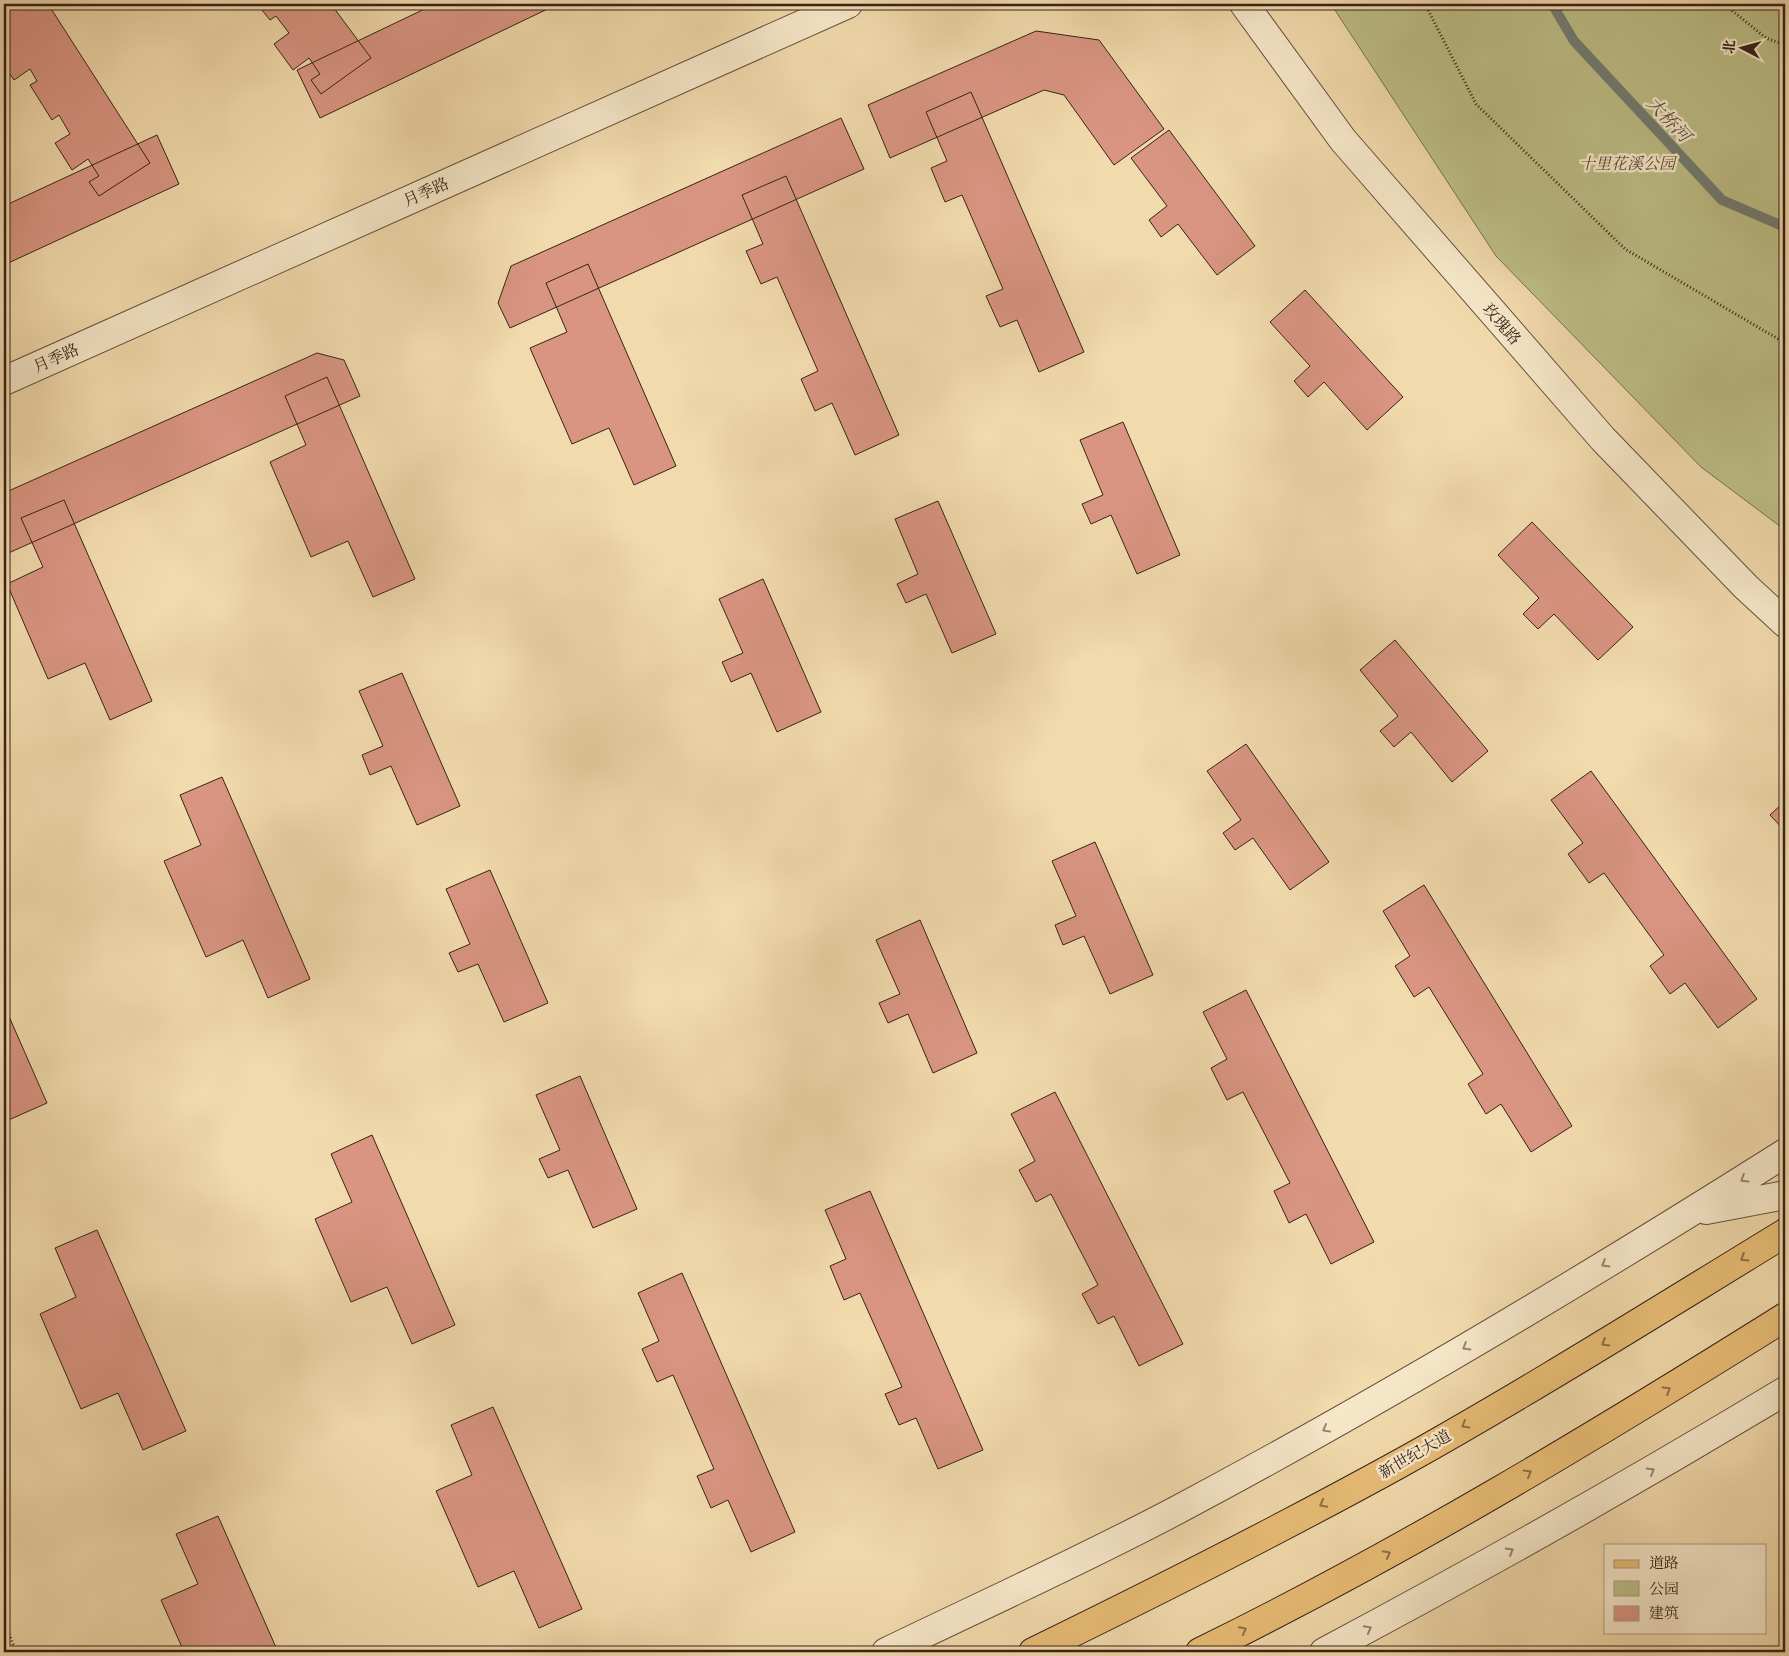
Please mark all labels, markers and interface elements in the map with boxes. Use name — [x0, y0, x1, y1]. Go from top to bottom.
north arrow — [1716, 22, 1766, 72]
text: 北 — [1719, 39, 1739, 55]
water label: 大桥河 — [1642, 91, 1698, 149]
park label: 十里花溪公园 — [1579, 153, 1678, 174]
street label: 月季路 — [400, 173, 452, 211]
street label: 玫瑰路 — [1478, 299, 1526, 349]
street label: 月季路 — [30, 339, 82, 377]
one-way arrow — [1740, 1173, 1749, 1183]
one-way arrow — [1740, 1252, 1749, 1262]
one-way arrow — [1602, 1257, 1611, 1267]
one-way arrow — [1602, 1337, 1611, 1347]
one-way arrow — [1462, 1341, 1471, 1351]
one-way arrow — [1662, 1387, 1671, 1397]
one-way arrow — [1461, 1419, 1470, 1429]
one-way arrow — [1322, 1423, 1331, 1433]
street label: 新世纪大道 — [1375, 1425, 1455, 1483]
one-way arrow — [1646, 1467, 1655, 1477]
one-way arrow — [1522, 1470, 1531, 1480]
one-way arrow — [1319, 1498, 1328, 1508]
legend — [1604, 1544, 1766, 1634]
one-way arrow — [1505, 1548, 1514, 1558]
one-way arrow — [1381, 1550, 1390, 1560]
text: 道路 — [1649, 1553, 1679, 1572]
text: 公园 — [1649, 1579, 1679, 1598]
text: 建筑 — [1649, 1603, 1679, 1622]
one-way arrow — [1362, 1625, 1371, 1635]
one-way arrow — [1238, 1627, 1247, 1637]

